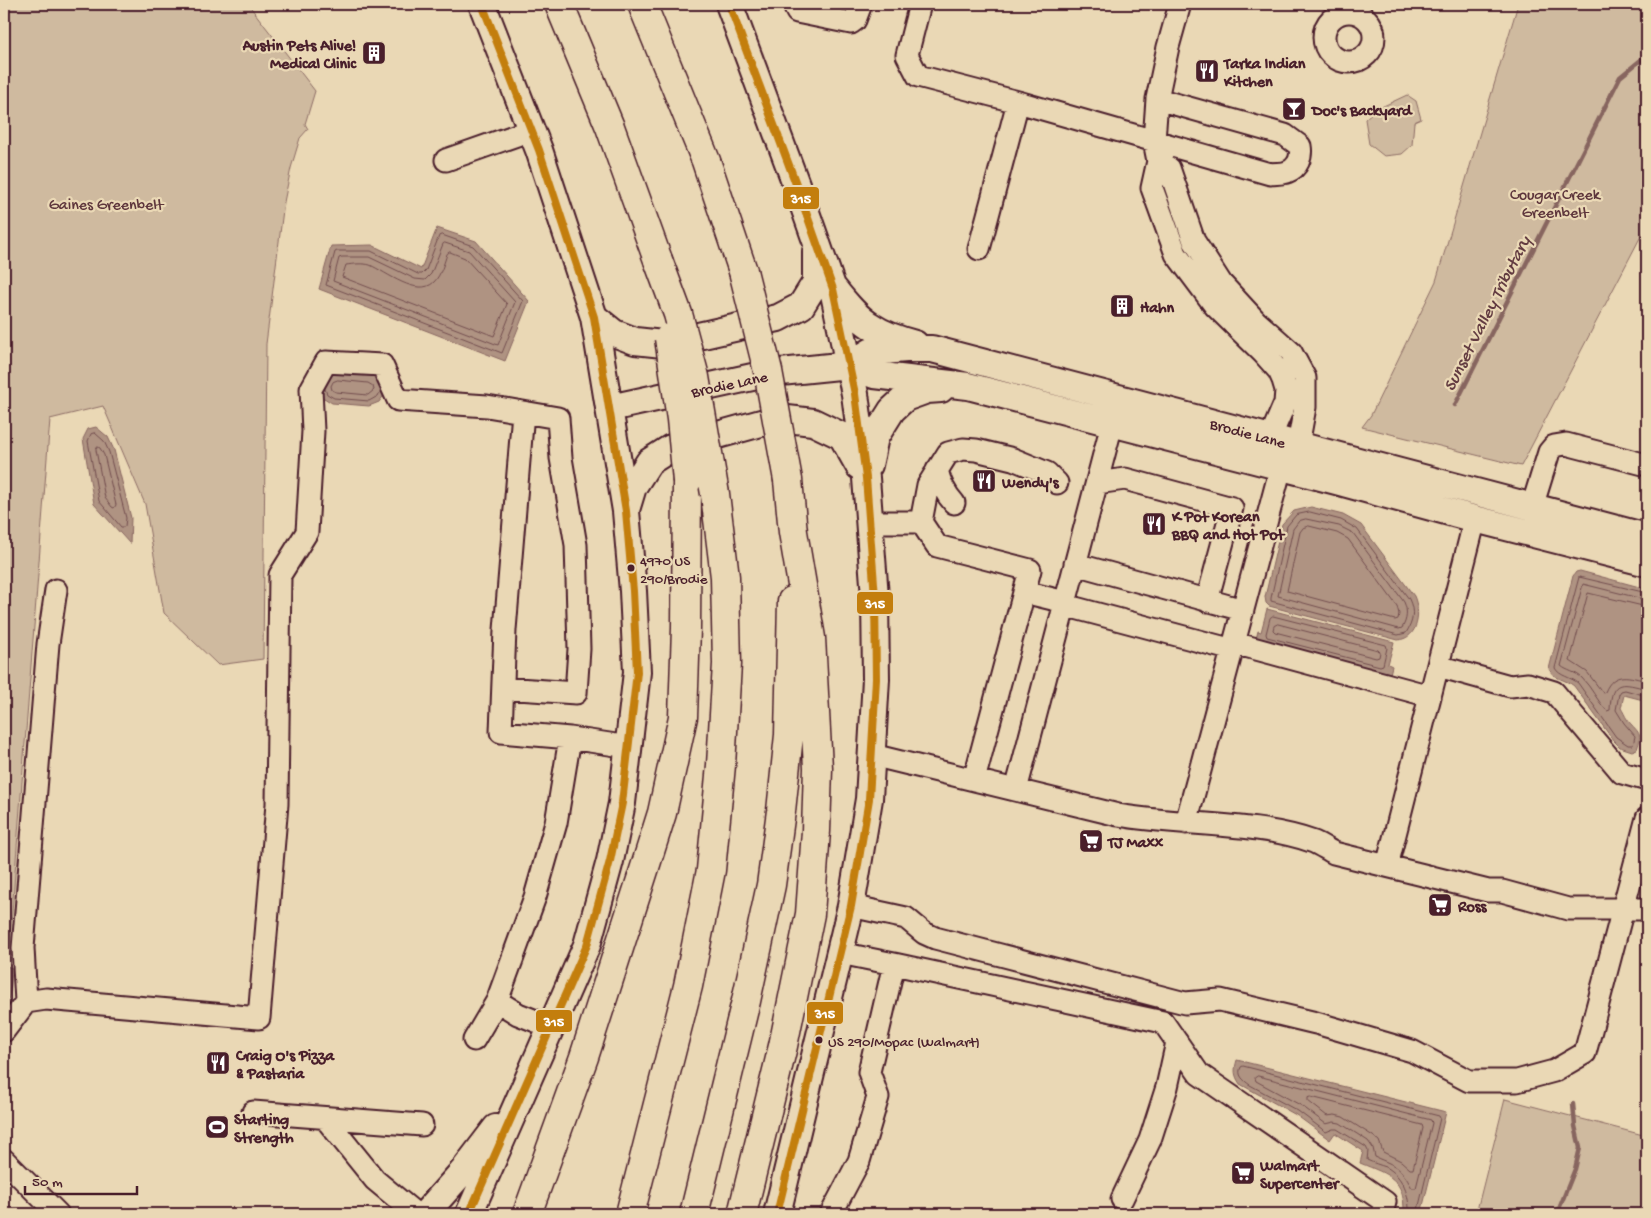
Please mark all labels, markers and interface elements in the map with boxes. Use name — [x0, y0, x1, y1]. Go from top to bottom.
place label: Austin Pets Alive! Medical Clinic — [242, 38, 358, 75]
building icon: Austin Pets Alive! Medical Clinic — [361, 40, 387, 66]
place label: Tarka Indian Kitchen — [1222, 56, 1306, 93]
restaurant icon: Tarka Indian Kitchen — [1194, 58, 1220, 84]
bar icon: Doc's Backyard — [1281, 96, 1307, 122]
place label: Doc's Backyard — [1310, 103, 1413, 122]
line badge: 315 — [782, 186, 820, 210]
park label: Cougar Creek Greenbelt — [1510, 187, 1602, 224]
text: 315 — [790, 192, 812, 209]
park label: Gaines Greenbelt — [49, 197, 165, 216]
water label: Sunset Valley Tributary — [1440, 232, 1537, 395]
building icon: Hahn — [1109, 293, 1135, 319]
place label: Hahn — [1140, 300, 1175, 319]
street label: Brodie Lane — [689, 369, 770, 404]
street label: Brodie Lane — [1206, 416, 1288, 455]
restaurant icon: Wendy's — [971, 468, 997, 494]
place label: Wendy's — [1001, 475, 1060, 494]
place label: K Pot Korean BBQ and Hot Pot — [1171, 509, 1285, 546]
restaurant icon: K Pot Korean BBQ and Hot Pot — [1141, 511, 1167, 537]
place label: 4970 US 290/Brodie — [640, 553, 708, 589]
marker: 4970 US 290/Brodie — [626, 563, 636, 573]
line badge: 315 — [856, 591, 894, 615]
text: 315 — [864, 597, 886, 614]
supermarket icon: TJ Maxx — [1078, 828, 1104, 854]
place label: TJ Maxx — [1106, 835, 1164, 854]
supermarket icon: Ross — [1427, 892, 1453, 918]
place label: Ross — [1457, 899, 1488, 918]
line badge: 315 — [806, 1001, 844, 1025]
text: 315 — [814, 1007, 836, 1024]
line badge: 315 — [535, 1009, 573, 1033]
text: 315 — [543, 1015, 565, 1032]
place label: US 290/Mopac (Walmart) — [828, 1034, 980, 1052]
marker: US 290/Mopac (Walmart) — [814, 1035, 824, 1045]
place label: Craig O's Pizza & Pastaria — [235, 1048, 335, 1085]
restaurant icon: Craig O's Pizza & Pastaria — [205, 1050, 231, 1076]
place label: Starting Strength — [234, 1112, 294, 1149]
sports icon: Starting Strength — [204, 1114, 230, 1140]
place label: Walmart Supercenter — [1259, 1158, 1341, 1195]
supermarket icon: Walmart Supercenter — [1230, 1160, 1256, 1186]
scale bar — [25, 1163, 138, 1195]
text: 50 m — [32, 1174, 63, 1192]

